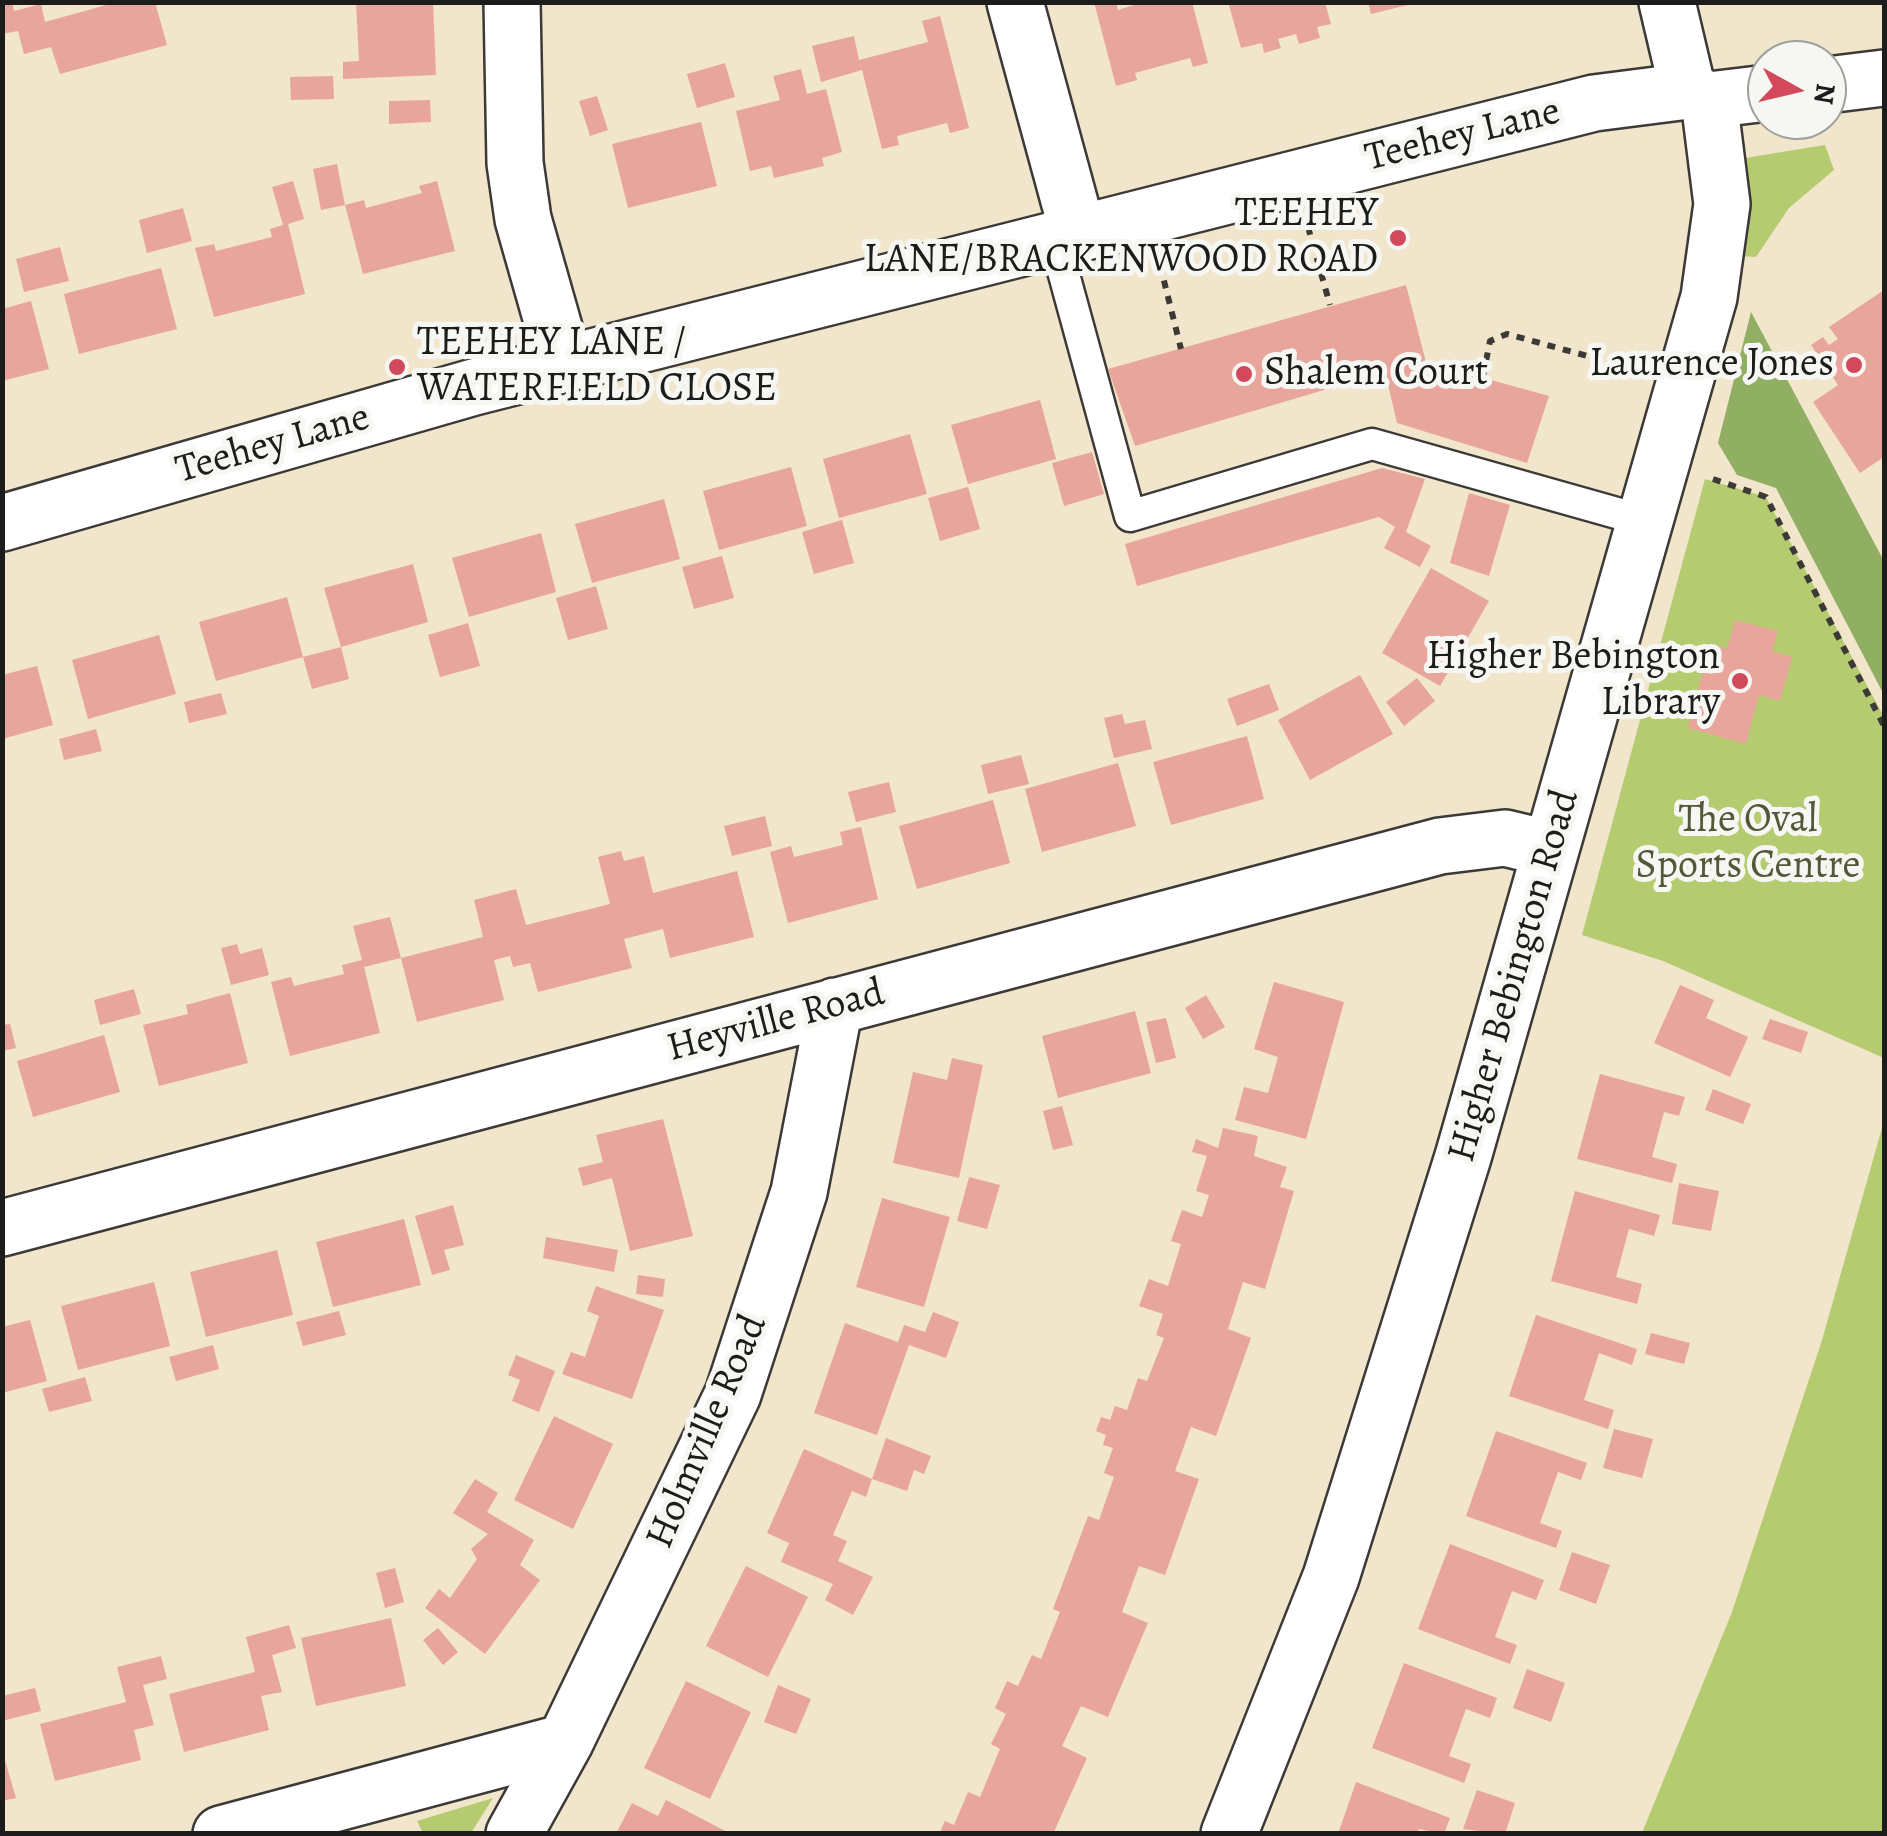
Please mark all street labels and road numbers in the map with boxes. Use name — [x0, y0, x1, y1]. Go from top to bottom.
street label: Teehey Lane — [1361, 89, 1565, 183]
street label: Teehey Lane — [171, 394, 375, 496]
street label: Higher Bebington Road — [1439, 784, 1591, 1168]
street label: Heyville Road — [662, 970, 890, 1074]
street label: Holmville Road — [637, 1308, 779, 1556]

